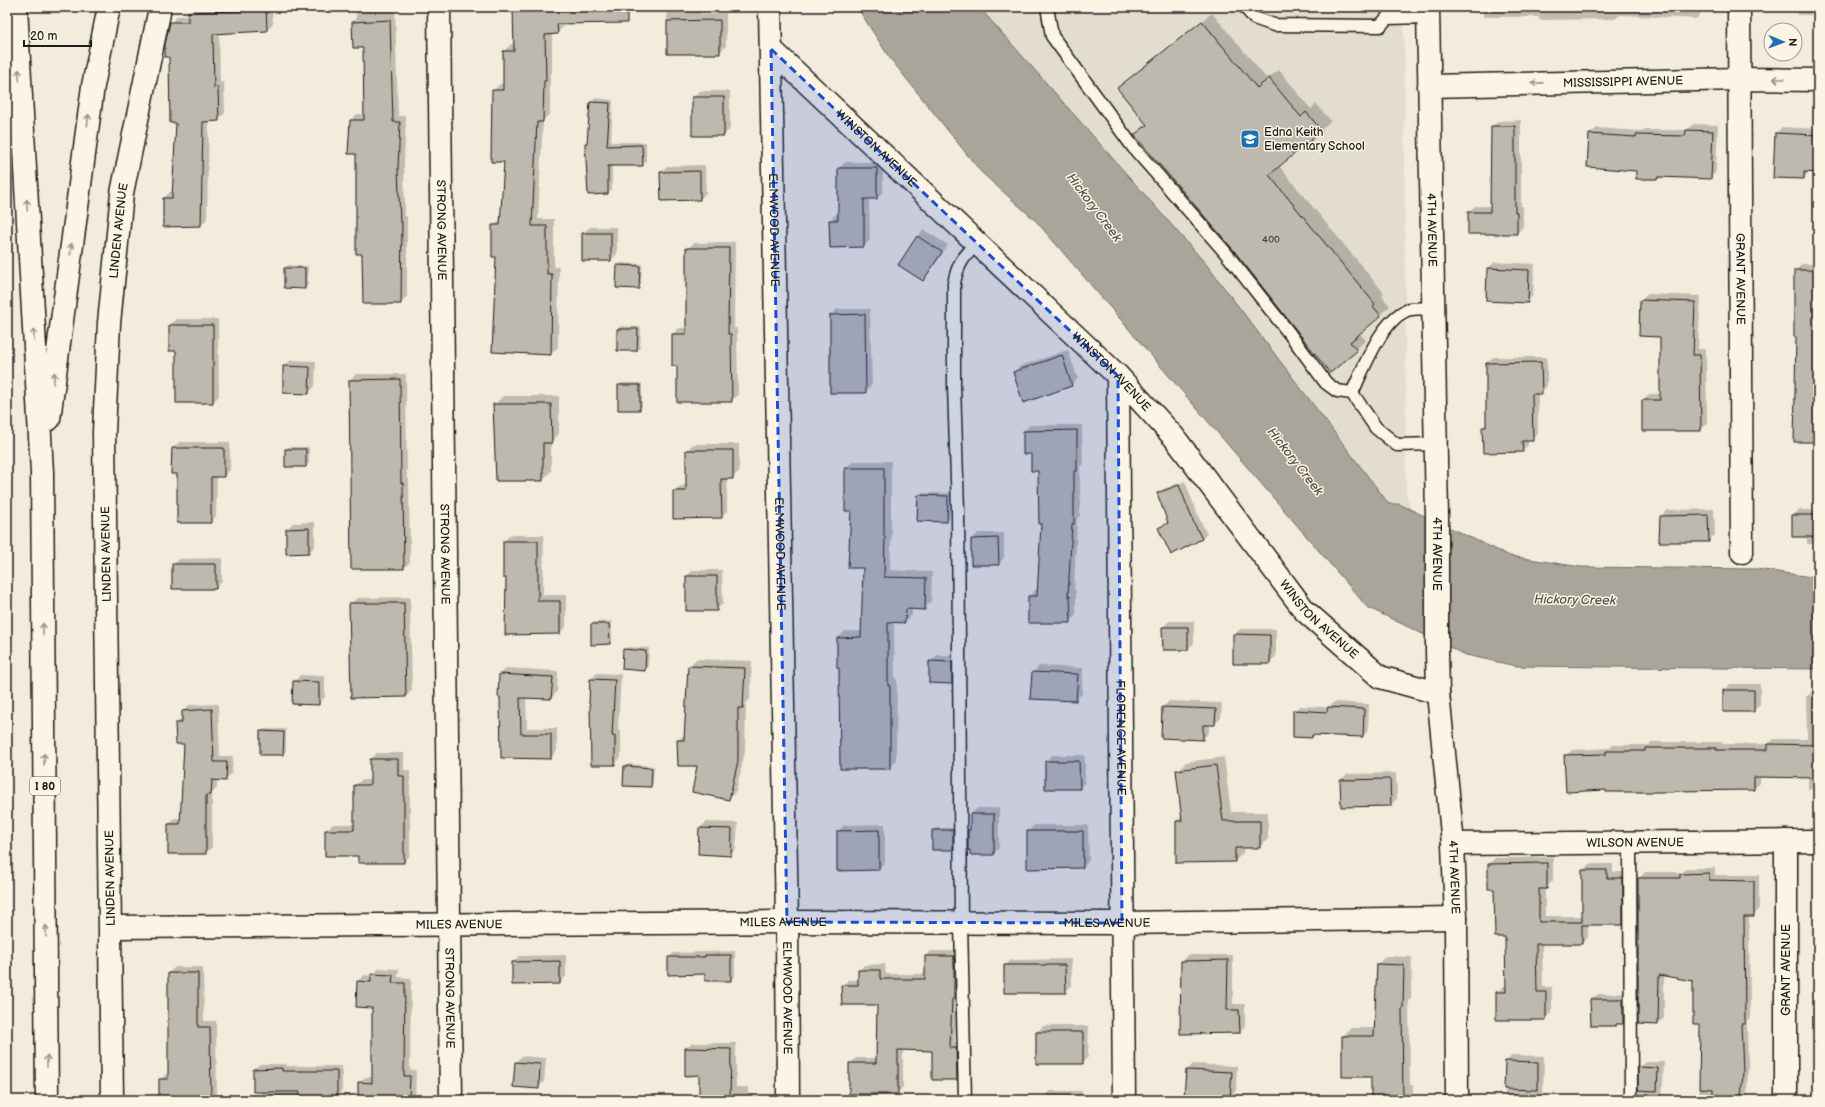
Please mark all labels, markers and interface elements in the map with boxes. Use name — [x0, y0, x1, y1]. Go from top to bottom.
scale bar — [24, 22, 91, 48]
north arrow — [1763, 22, 1803, 62]
text: 20 m — [30, 29, 57, 44]
text: N — [1786, 38, 1799, 46]
one-way arrow — [16, 69, 23, 82]
street label: MISSISSIPPI AVENUE — [1563, 73, 1683, 91]
one-way arrow — [1773, 75, 1786, 83]
one-way arrow — [1531, 80, 1544, 87]
street label: WINSTON AVENUE — [832, 107, 920, 191]
one-way arrow — [84, 114, 92, 127]
place label: Edna Keith Elementary School — [1264, 125, 1365, 154]
school or university icon: Edna Keith Elementary School — [1239, 128, 1261, 150]
water label: Hickory Creek — [1063, 170, 1126, 246]
street label: ELMWOOD AVENUE — [765, 173, 782, 287]
street label: STRONG AVENUE — [433, 180, 449, 280]
street label: LINDEN AVENUE — [106, 182, 132, 279]
street label: 4TH AVENUE — [1423, 193, 1440, 267]
one-way arrow — [23, 199, 30, 212]
street label: GRANT AVENUE — [1732, 233, 1748, 325]
house number: 400 — [1262, 234, 1280, 246]
one-way arrow — [67, 243, 75, 256]
one-way arrow — [31, 329, 38, 342]
street label: WINSTON AVENUE — [1068, 329, 1154, 415]
one-way arrow — [51, 372, 58, 385]
water label: Hickory Creek — [1264, 424, 1327, 499]
street label: ELMWOOD AVENUE — [771, 497, 788, 611]
street label: STRONG AVENUE — [436, 504, 453, 604]
street label: LINDEN AVENUE — [98, 506, 115, 602]
street label: 4TH AVENUE — [1429, 517, 1444, 591]
street label: WINSTON AVENUE — [1276, 577, 1361, 662]
water label: Hickory Creek — [1534, 591, 1617, 609]
one-way arrow — [39, 623, 47, 636]
street label: FLORENCE AVENUE — [1113, 680, 1128, 796]
one-way arrow — [40, 753, 48, 766]
road number: I 80 — [30, 777, 60, 795]
street label: LINDEN AVENUE — [102, 830, 119, 926]
street label: WILSON AVENUE — [1586, 835, 1684, 851]
street label: 4TH AVENUE — [1445, 840, 1463, 915]
street label: MILES AVENUE — [740, 915, 827, 930]
street label: MILES AVENUE — [1064, 916, 1151, 931]
street label: MILES AVENUE — [416, 917, 503, 933]
street label: GRANT AVENUE — [1779, 924, 1794, 1016]
one-way arrow — [42, 925, 50, 938]
street label: ELMWOOD AVENUE — [779, 941, 795, 1055]
street label: STRONG AVENUE — [441, 948, 457, 1048]
one-way arrow — [43, 1055, 51, 1068]

